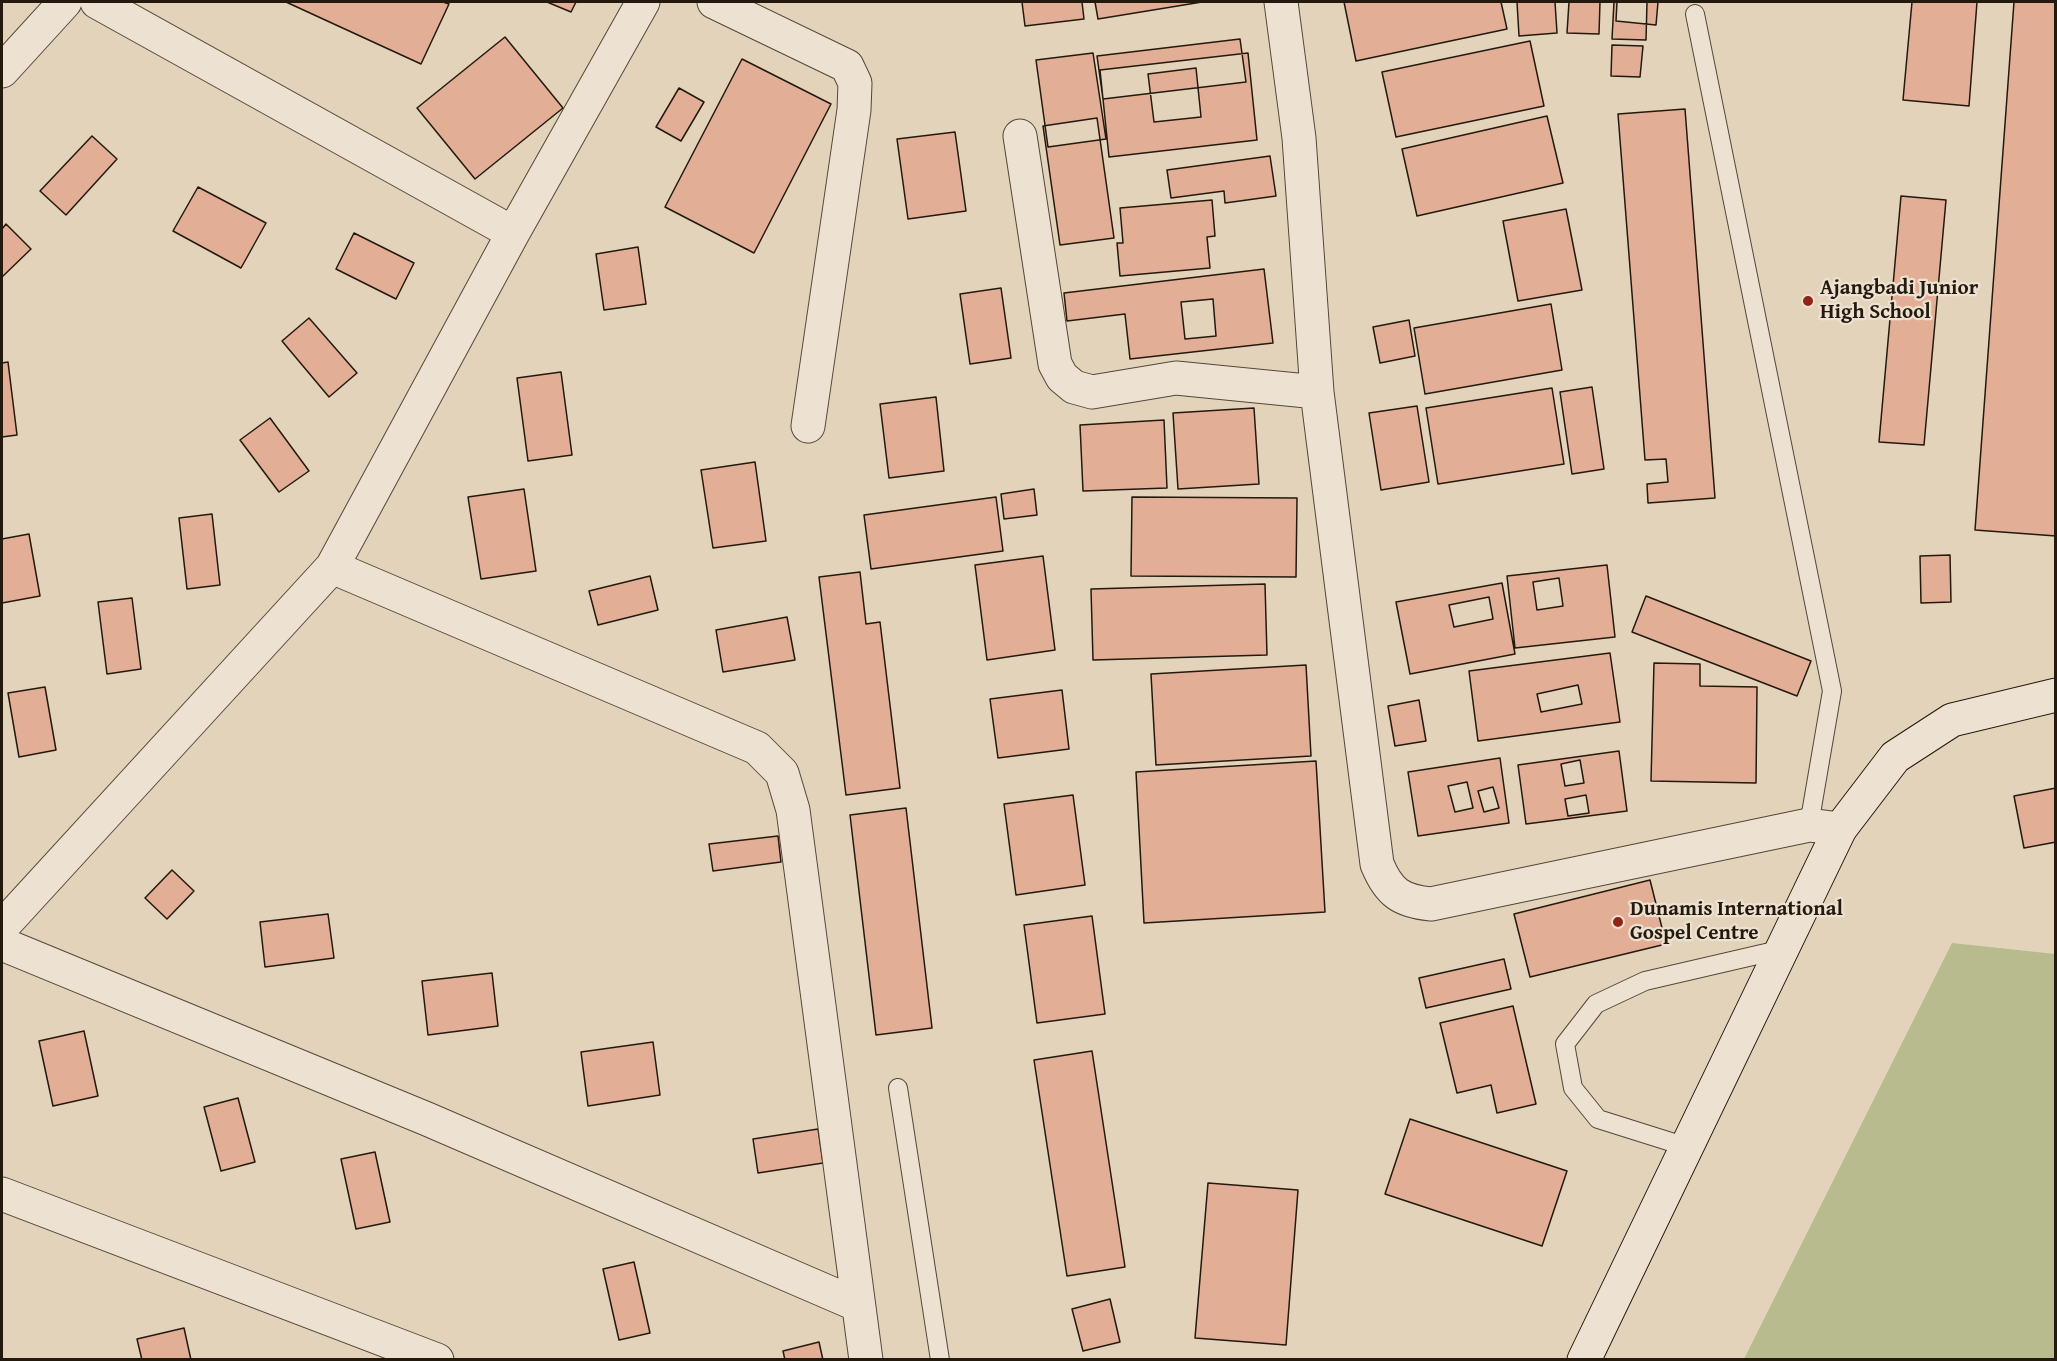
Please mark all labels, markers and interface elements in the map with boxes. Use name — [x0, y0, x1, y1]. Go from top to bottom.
place label: Ajangbadi Junior High School — [1820, 276, 1978, 326]
marker: Ajangbadi Junior High School — [1801, 294, 1815, 308]
place label: Dunamis International Gospel Centre — [1630, 897, 1843, 947]
marker: Dunamis International Gospel Centre — [1611, 915, 1625, 929]

